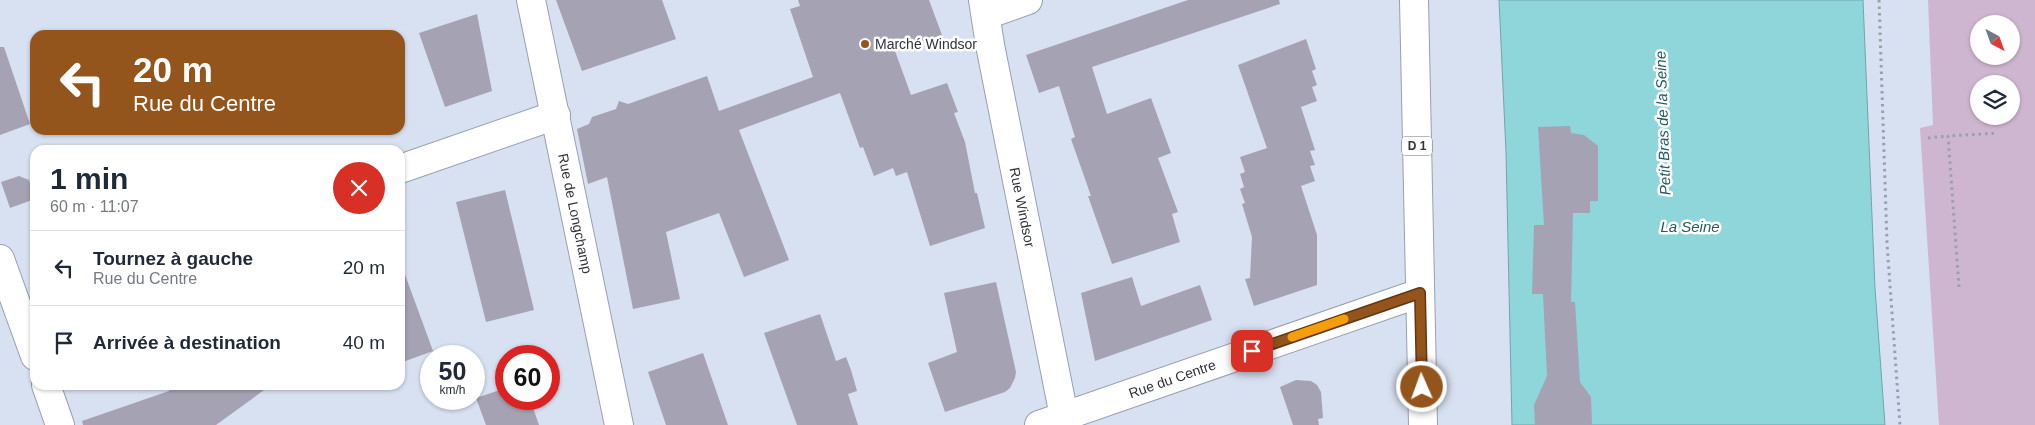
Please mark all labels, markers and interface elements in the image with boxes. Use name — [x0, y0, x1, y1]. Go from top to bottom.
north arrow — [1970, 15, 2020, 65]
map controls — [1970, 15, 2020, 125]
place label: Marché Windsor — [875, 36, 977, 52]
marker: Marché Windsor — [859, 38, 871, 50]
icon: left — [50, 50, 115, 115]
text: 20 m — [133, 50, 213, 89]
water label: Petit Bras de la Seine — [1651, 51, 1674, 195]
button: layers — [1970, 75, 2020, 125]
text: Rue du Centre — [133, 91, 276, 116]
road number: D 1 — [1402, 136, 1432, 156]
street label: Rue de Longchamp — [555, 152, 595, 275]
text: 1 min — [50, 162, 128, 195]
button: close — [333, 162, 385, 214]
street label: Rue Windsor — [1007, 166, 1038, 249]
text: 60 m · 11:07 — [50, 198, 139, 215]
water label: La Seine — [1660, 218, 1720, 235]
text: Tournez à gauche — [93, 248, 253, 269]
icon: left — [50, 254, 78, 282]
text: 20 m — [343, 257, 385, 278]
text: Rue du Centre — [93, 270, 197, 287]
icon: arrive — [50, 329, 78, 357]
pin — [1231, 330, 1273, 372]
text: Arrivée à destination — [93, 332, 281, 353]
text: 40 m — [343, 332, 385, 353]
icon: arrive — [1238, 337, 1266, 365]
speed limit sign: 60 — [495, 345, 560, 410]
street label: Rue du Centre — [1127, 356, 1218, 401]
text: 50 — [439, 357, 466, 385]
position arrow — [1395, 360, 1447, 412]
text: km/h — [439, 383, 466, 397]

